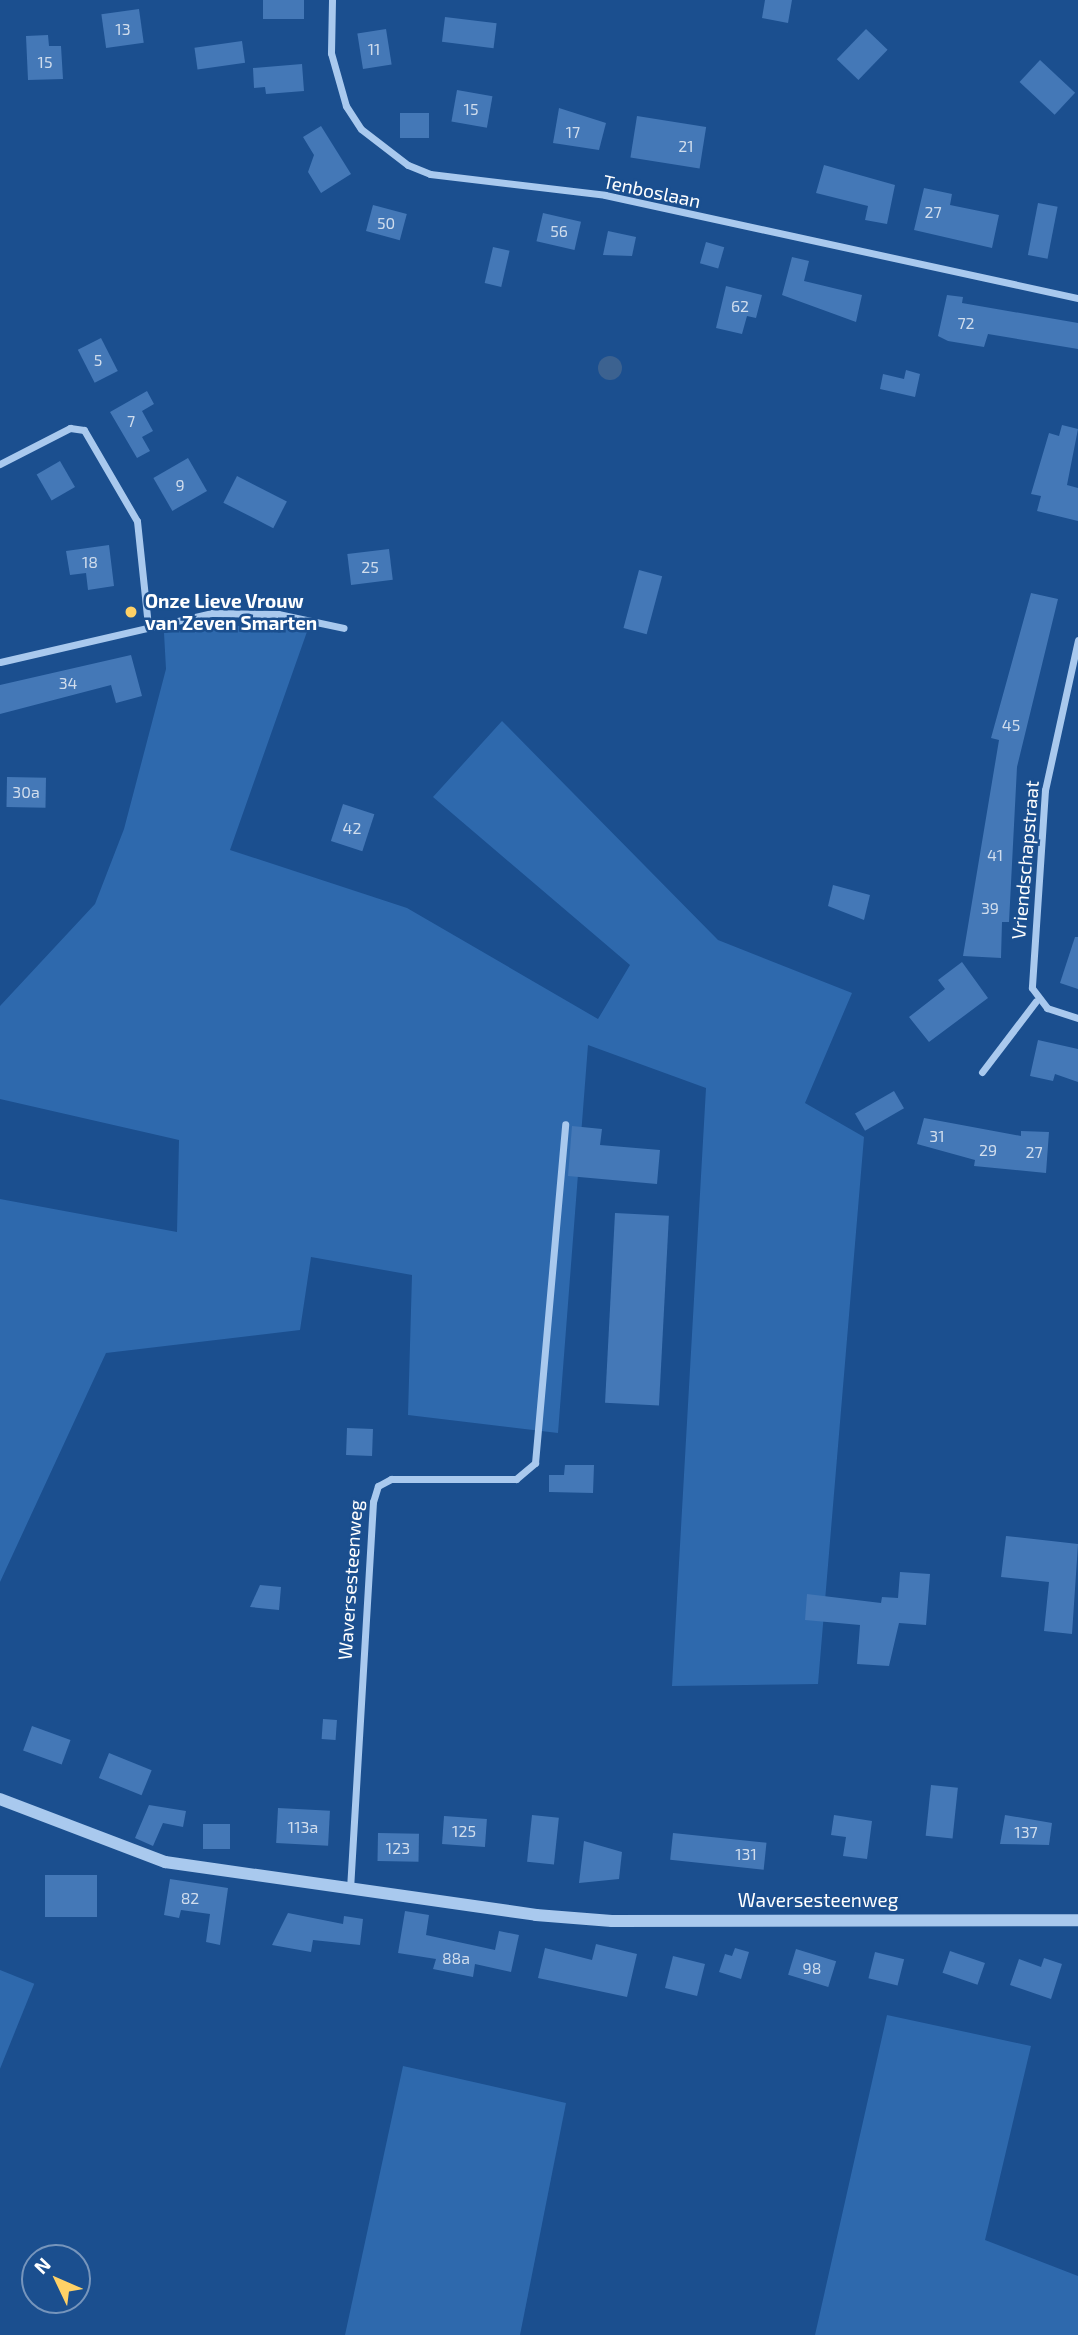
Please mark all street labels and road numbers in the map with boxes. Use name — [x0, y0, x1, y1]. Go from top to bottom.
street label: Tenboslaan — [601, 170, 703, 212]
street label: Vriendschapstraat — [1007, 780, 1043, 940]
street label: Waversesteenweg — [333, 1499, 367, 1661]
street label: Waversesteenweg — [738, 1889, 898, 1911]

